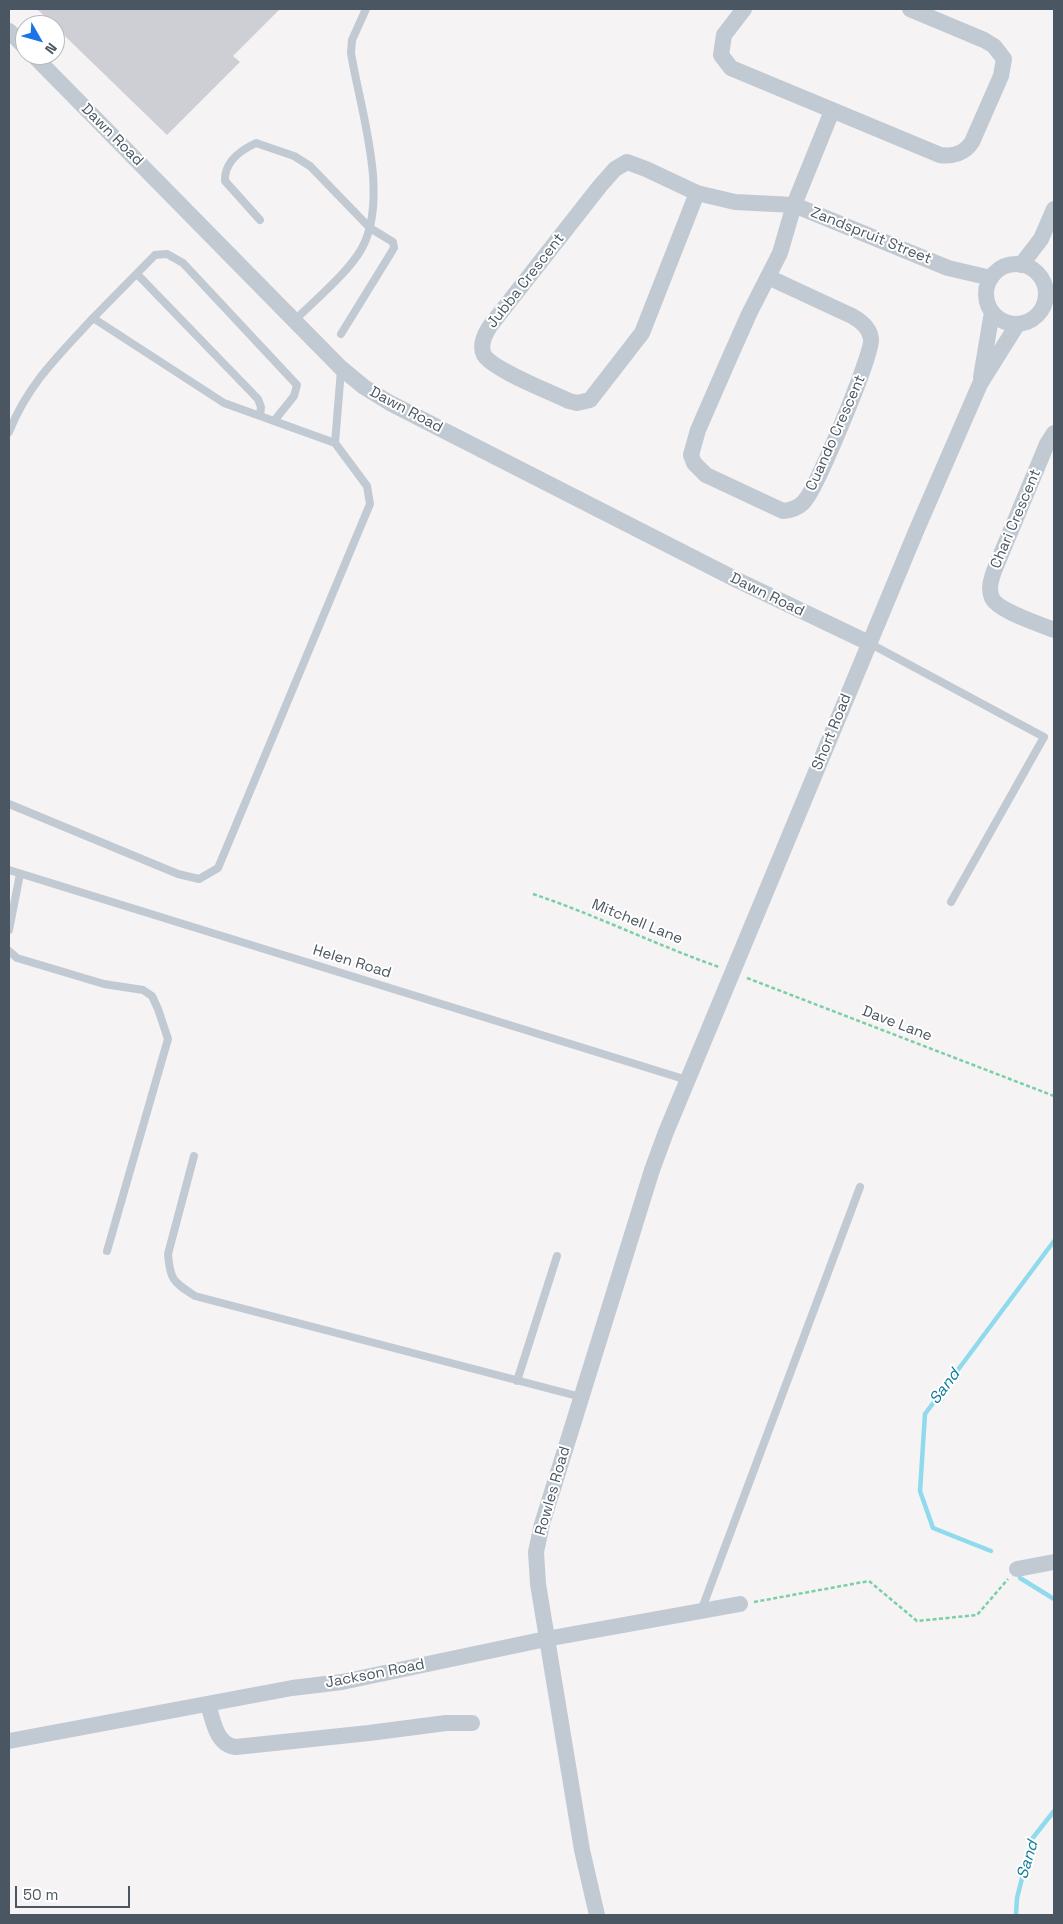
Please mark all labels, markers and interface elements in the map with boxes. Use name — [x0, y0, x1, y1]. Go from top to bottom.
north arrow — [15, 15, 65, 65]
text: N — [41, 39, 61, 58]
street label: Dawn Road — [77, 100, 147, 170]
street label: Zandspruit Street — [808, 204, 934, 268]
street label: Jubba Crescent — [483, 230, 569, 332]
street label: Cuando Crescent — [802, 372, 870, 494]
street label: Dawn Road — [366, 383, 446, 437]
street label: Chari Crescent — [987, 467, 1045, 571]
street label: Dawn Road — [727, 569, 807, 621]
street label: Short Road — [809, 691, 855, 773]
street label: Mitchell Lane — [589, 896, 685, 948]
street label: Helen Road — [311, 942, 393, 982]
street label: Dave Lane — [859, 1002, 935, 1046]
water label: Sand — [926, 1366, 964, 1408]
street label: Rowles Road — [532, 1444, 574, 1538]
street label: Jackson Road — [324, 1656, 426, 1692]
water label: Sand — [1013, 1838, 1043, 1882]
scale bar — [18, 1876, 132, 1908]
text: 50 m — [23, 1885, 58, 1904]

